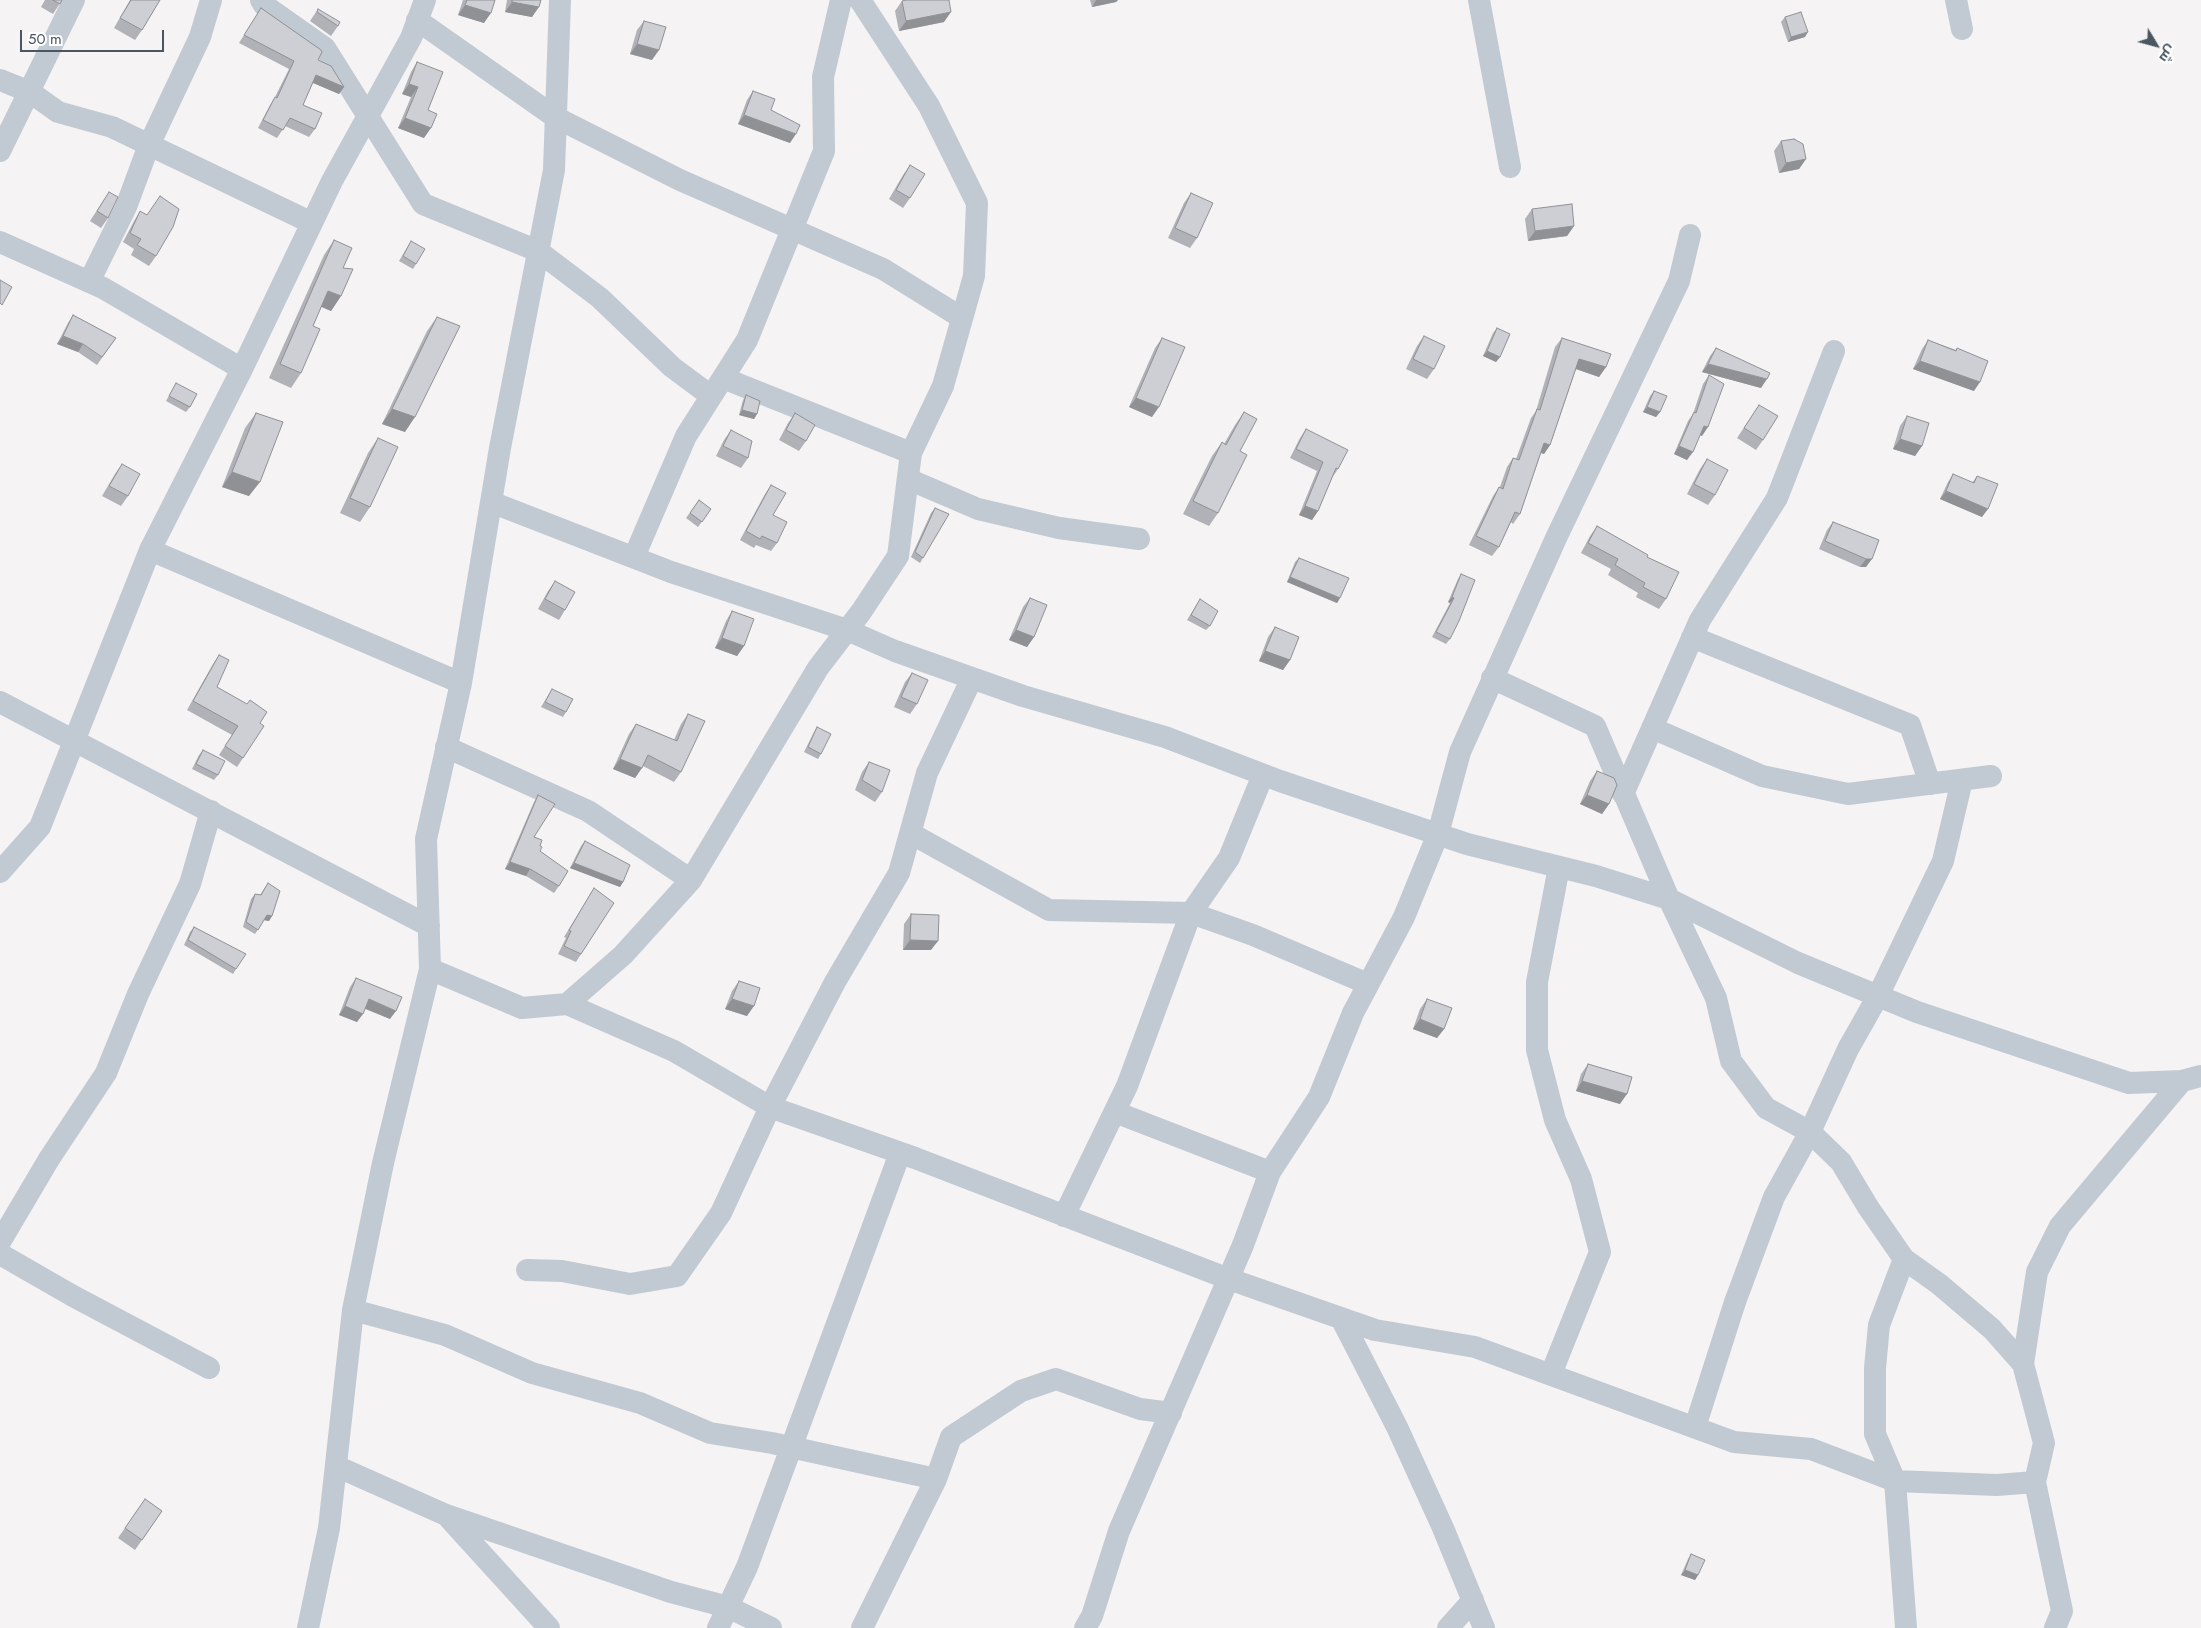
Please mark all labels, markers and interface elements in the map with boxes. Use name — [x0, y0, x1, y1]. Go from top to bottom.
scale bar — [22, 20, 166, 52]
north arrow — [2131, 20, 2181, 70]
text: 50 m — [28, 28, 62, 50]
text: ش — [2155, 41, 2181, 67]

